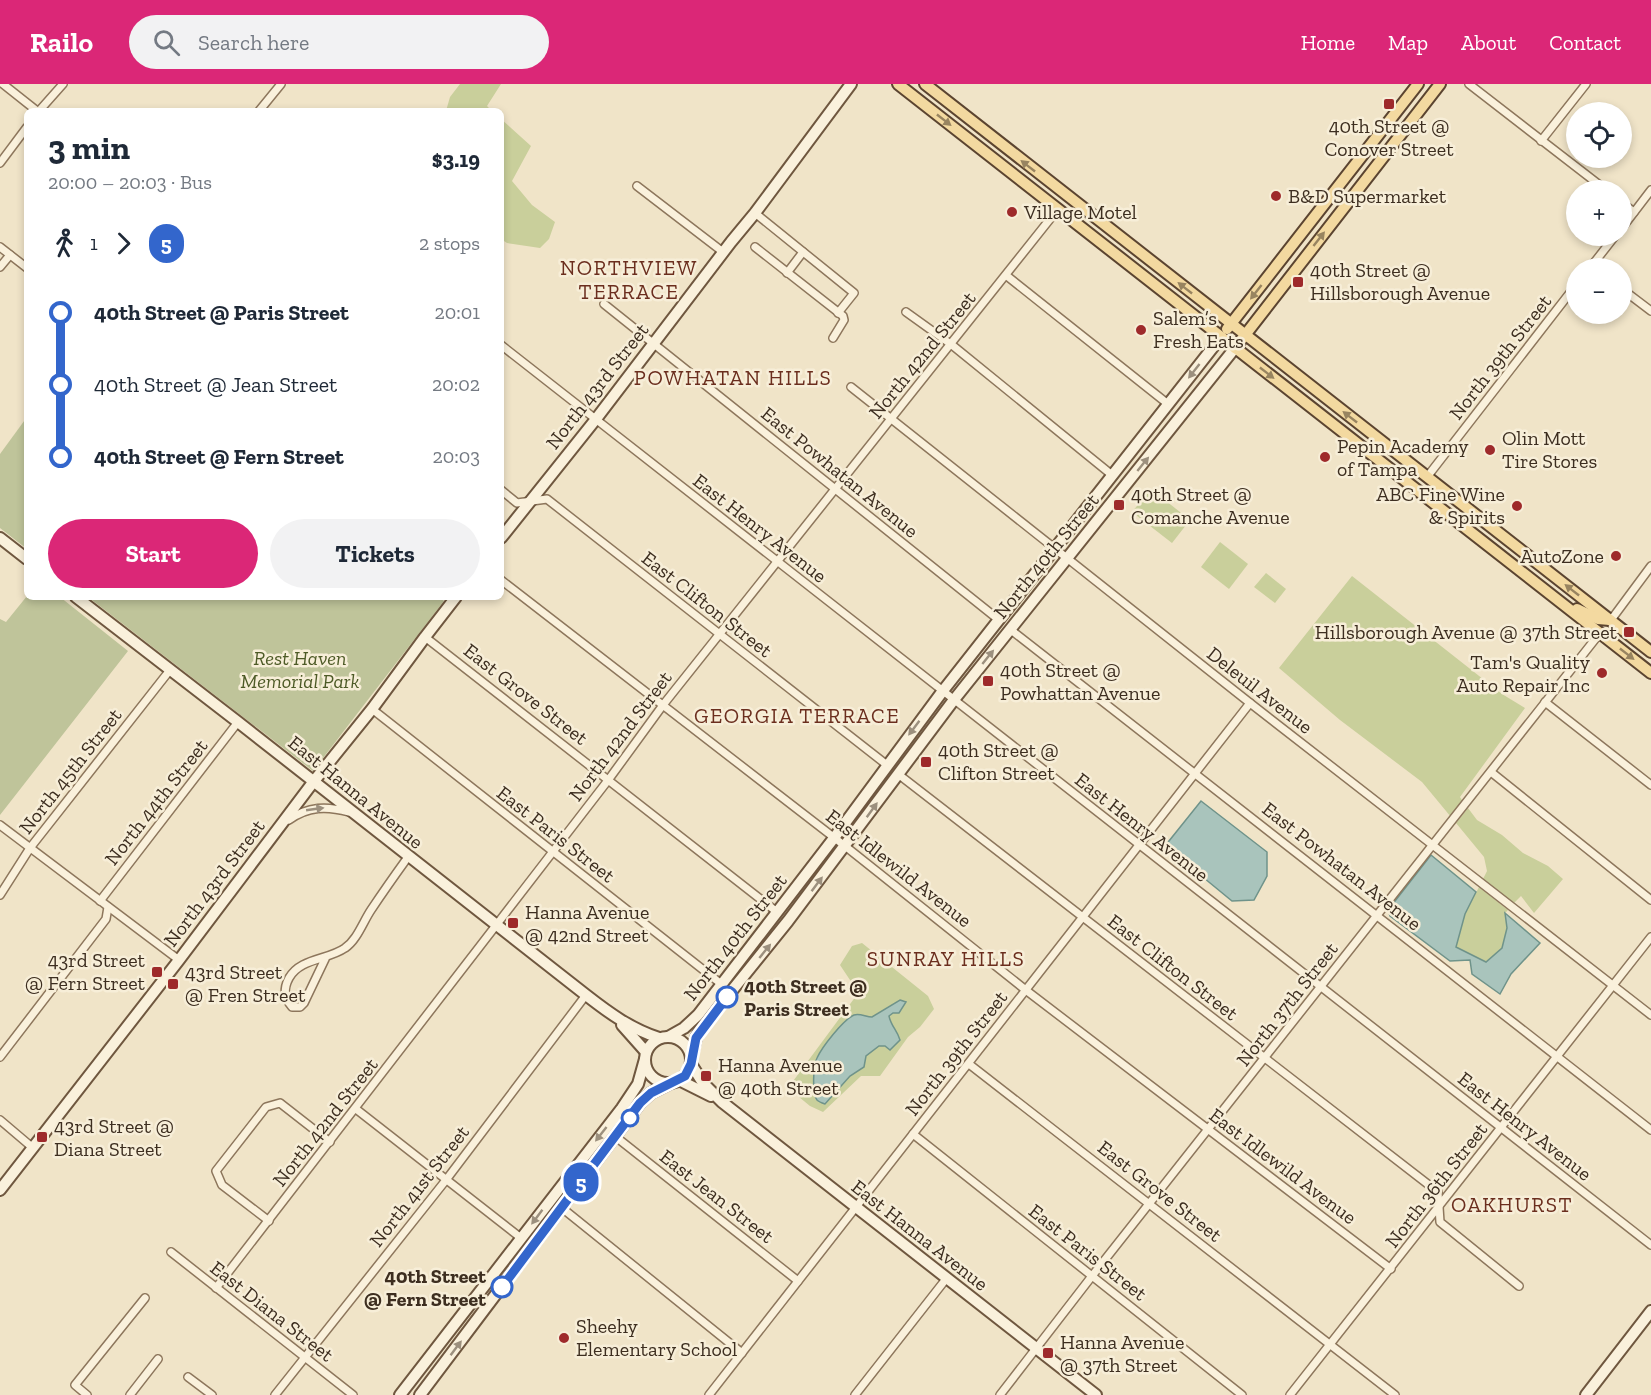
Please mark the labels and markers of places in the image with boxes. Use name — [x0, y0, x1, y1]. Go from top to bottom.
marker: 40th Street @ Conover Street — [1382, 97, 1396, 111]
place label: 40th Street @ Conover Street — [1324, 114, 1454, 161]
place label: B&D Supermarket — [1288, 184, 1447, 208]
marker: B&D Supermarket — [1269, 189, 1283, 203]
place label: Village Motel — [1023, 200, 1137, 224]
marker: Village Motel — [1005, 205, 1019, 219]
place label: 40th Street @ Hillsborough Avenue — [1310, 258, 1490, 305]
marker: 40th Street @ Hillsborough Avenue — [1291, 275, 1305, 289]
place label: Salem’s Fresh Eats — [1153, 306, 1244, 353]
marker: Salem’s Fresh Eats — [1134, 323, 1148, 337]
place label: Olin Mott Tire Stores — [1502, 426, 1597, 473]
place label: Pepin Academy of Tampa — [1337, 434, 1469, 481]
marker: Olin Mott Tire Stores — [1483, 443, 1497, 457]
marker: Pepin Academy of Tampa — [1318, 450, 1332, 464]
place label: 40th Street @ Comanche Avenue — [1131, 482, 1290, 529]
place label: ABC Fine Wine & Spirits — [1376, 482, 1505, 529]
marker: 40th Street @ Comanche Avenue — [1112, 498, 1126, 512]
marker: ABC Fine Wine & Spirits — [1510, 499, 1524, 513]
place label: AutoZone — [1520, 544, 1604, 568]
marker: AutoZone — [1609, 549, 1623, 563]
place label: Hillsborough Avenue @ 37th Street — [1315, 620, 1618, 644]
marker: Hillsborough Avenue @ 37th Street — [1622, 625, 1636, 639]
place label: Tam's Quality Auto Repair Inc — [1456, 650, 1591, 697]
place label: 40th Street @ Powhattan Avenue — [1000, 658, 1160, 705]
marker: Tam's Quality Auto Repair Inc — [1595, 666, 1609, 680]
marker: 40th Street @ Powhattan Avenue — [981, 674, 995, 688]
place label: 40th Street @ Clifton Street — [938, 738, 1059, 785]
marker: 40th Street @ Clifton Street — [919, 755, 933, 769]
place label: Hanna Avenue @ 42nd Street — [525, 900, 649, 947]
marker: Hanna Avenue @ 42nd Street — [506, 916, 520, 930]
place label: 43rd Street @ Fern Street — [25, 948, 146, 995]
place label: 43rd Street @ Fren Street — [185, 960, 306, 1007]
marker: 43rd Street @ Fern Street — [150, 965, 164, 979]
place label: 40th Street @ Paris Street — [744, 974, 867, 1021]
marker: 43rd Street @ Fren Street — [166, 977, 180, 991]
marker: 40th Street @ Paris Street — [716, 986, 738, 1008]
place label: Hanna Avenue @ 40th Street — [718, 1053, 842, 1100]
marker: Hanna Avenue @ 40th Street — [699, 1069, 713, 1083]
unlabelled marker — [621, 1109, 639, 1127]
place label: 43rd Street @ Diana Street — [54, 1114, 174, 1161]
marker: 43rd Street @ Diana Street — [35, 1130, 49, 1144]
place label: 40th Street @ Fern Street — [364, 1264, 487, 1311]
marker: 40th Street @ Fern Street — [491, 1276, 513, 1298]
place label: Sheehy Elementary School — [576, 1314, 737, 1361]
place label: Hanna Avenue @ 37th Street — [1060, 1330, 1184, 1377]
marker: Sheehy Elementary School — [557, 1331, 571, 1345]
marker: Hanna Avenue @ 37th Street — [1041, 1346, 1055, 1360]

